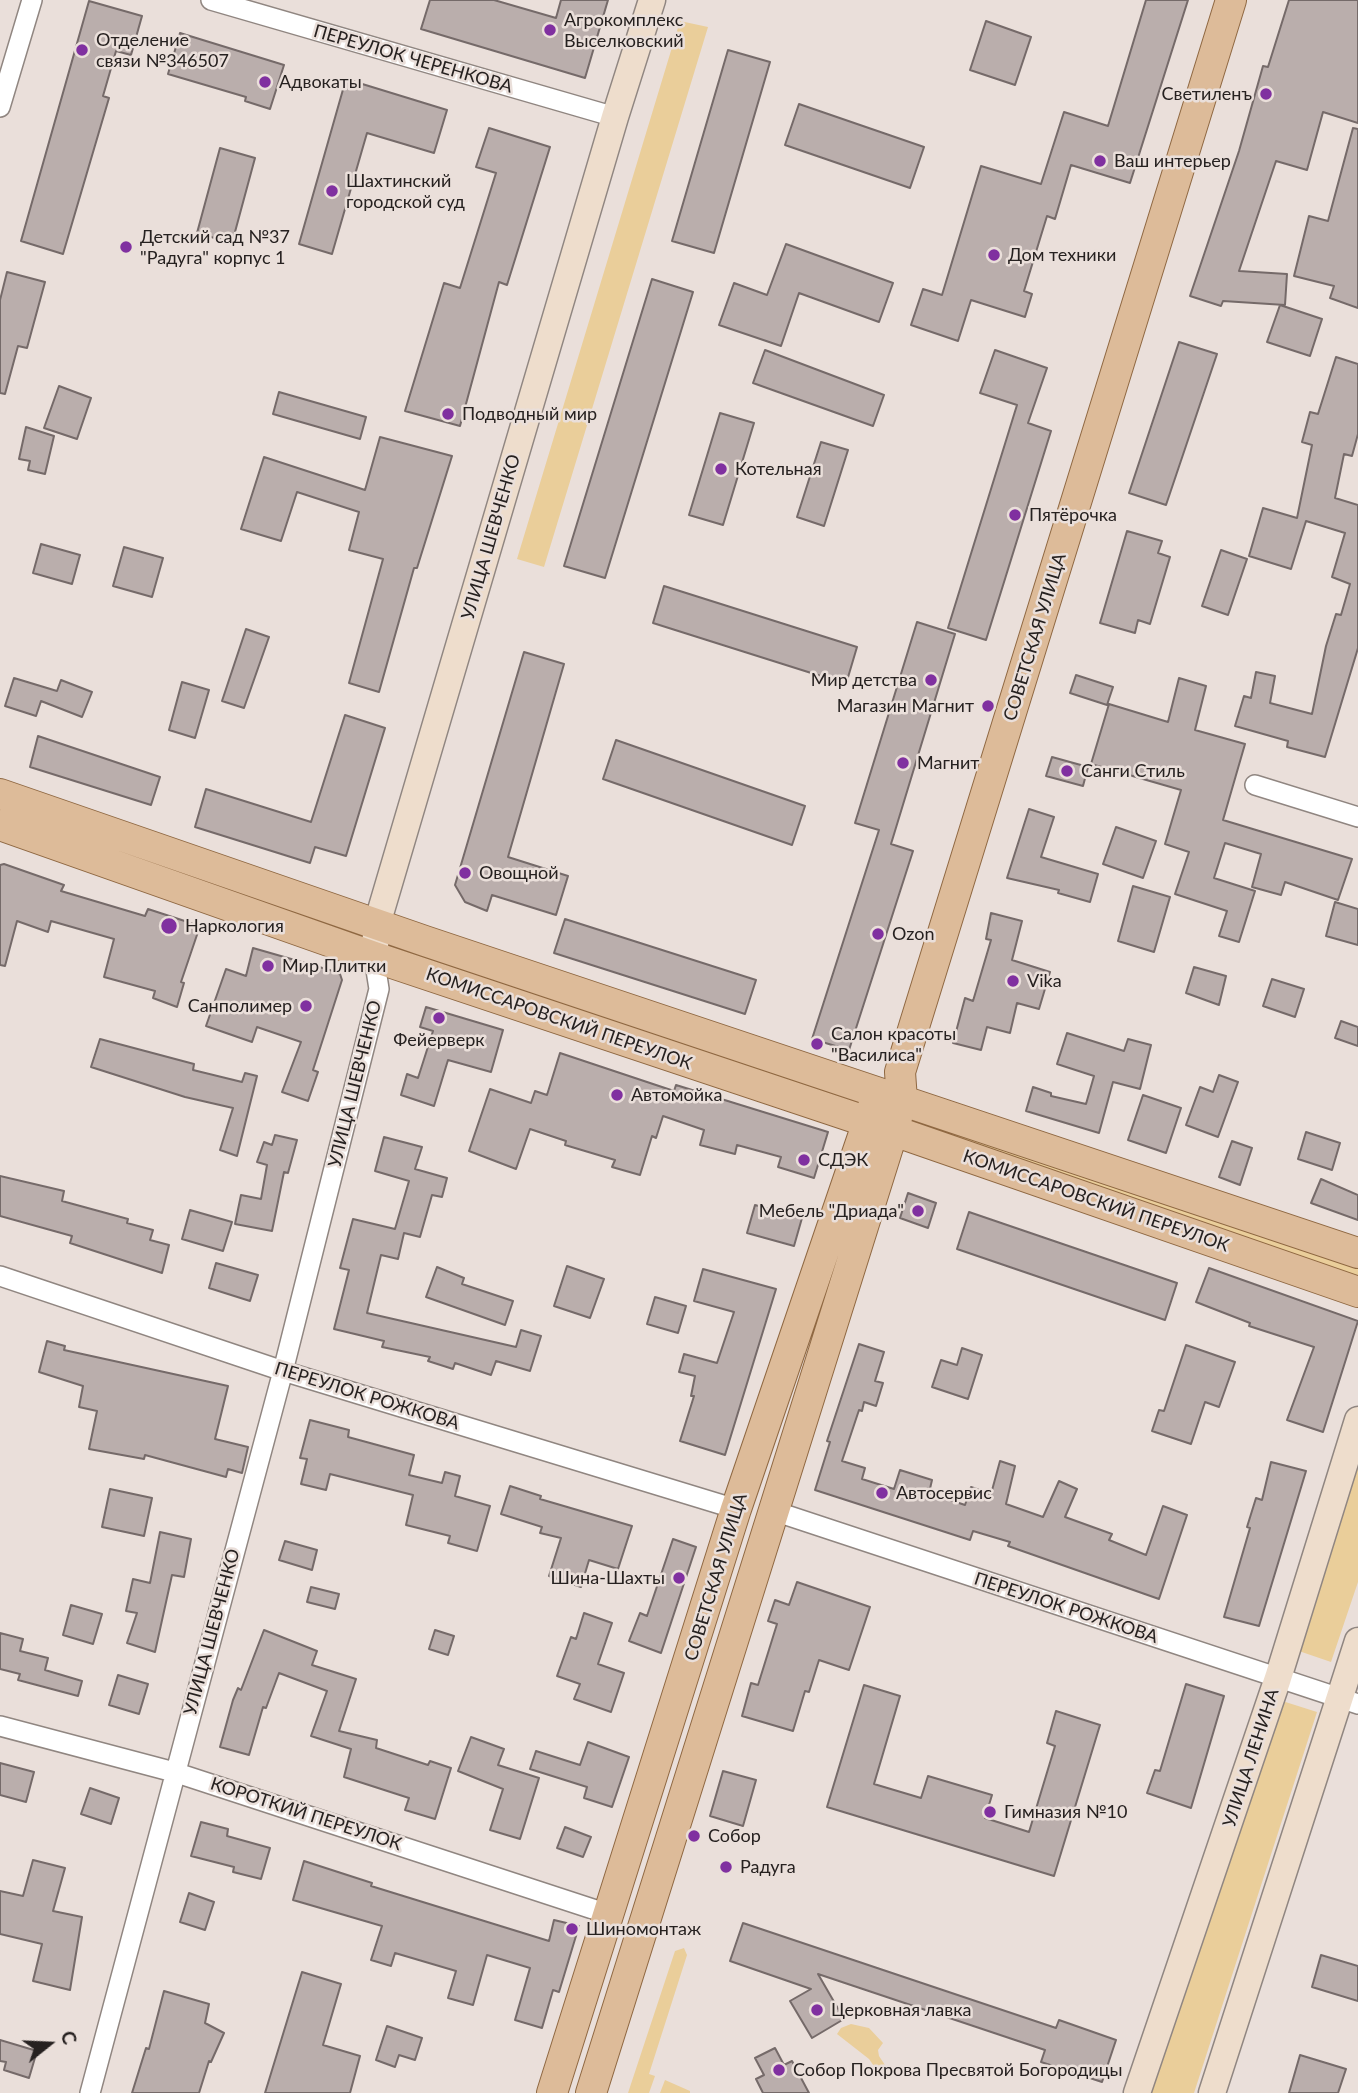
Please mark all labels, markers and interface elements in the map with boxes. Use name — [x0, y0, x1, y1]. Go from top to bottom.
place label: Агрокомплекс Выселковский — [564, 9, 684, 52]
street label: ПЕРЕУЛОК ЧЕРЕНКОВА — [311, 20, 515, 98]
marker: Агрокомплекс Выселковский — [542, 22, 558, 38]
place label: Отделение связи №346507 — [96, 29, 229, 72]
marker: Отделение связи №346507 — [74, 42, 90, 58]
place label: Адвокаты — [279, 71, 362, 93]
marker: Адвокаты — [257, 74, 273, 90]
place label: Светиленъ — [1162, 83, 1252, 105]
marker: Светиленъ — [1258, 86, 1274, 102]
place label: Ваш интерьер — [1114, 150, 1231, 172]
marker: Ваш интерьер — [1092, 153, 1108, 169]
place label: Шахтинский городской суд — [346, 170, 465, 212]
marker: Шахтинский городской суд — [324, 183, 340, 199]
place label: Детский сад №37 "Радуга" корпус 1 — [140, 226, 290, 268]
marker: Детский сад №37 "Радуга" корпус 1 — [118, 239, 134, 255]
place label: Дом техники — [1008, 244, 1116, 266]
marker: Дом техники — [986, 247, 1002, 263]
place label: Подводный мир — [462, 403, 597, 425]
marker: Подводный мир — [440, 406, 456, 422]
street label: УЛИЦА ШЕВЧЕНКО — [457, 452, 525, 622]
place label: Котельная — [735, 458, 822, 480]
marker: Котельная — [713, 461, 729, 477]
place label: Пятёрочка — [1029, 504, 1117, 526]
marker: Пятёрочка — [1007, 507, 1023, 523]
street label: СОВЕТСКАЯ УЛИЦА — [999, 550, 1071, 724]
place label: Мир детства — [811, 669, 917, 691]
marker: Мир детства — [923, 672, 939, 688]
place label: Магазин Магнит — [837, 695, 974, 717]
marker: Магазин Магнит — [980, 698, 996, 714]
place label: Магнит — [917, 752, 979, 774]
marker: Магнит — [895, 755, 911, 771]
place label: Санги Стиль — [1081, 760, 1185, 782]
marker: Санги Стиль — [1059, 763, 1075, 779]
place label: Овощной — [479, 862, 559, 884]
marker: Овощной — [457, 865, 473, 881]
place label: Наркология — [185, 915, 284, 937]
marker: Наркология — [159, 916, 179, 936]
place label: Ozon — [892, 923, 934, 945]
marker: Ozon — [870, 926, 886, 942]
place label: Мир Плитки — [282, 955, 386, 977]
marker: Мир Плитки — [260, 958, 276, 974]
street label: КОМИССАРОВСКИЙ ПЕРЕУЛОК — [423, 963, 695, 1075]
place label: Vika — [1027, 970, 1062, 992]
marker: Vika — [1005, 973, 1021, 989]
place label: Санполимер — [188, 995, 292, 1017]
marker: Санполимер — [298, 998, 314, 1014]
street label: УЛИЦА ШЕВЧЕНКО — [324, 998, 386, 1170]
marker: Фейерверк — [431, 1010, 447, 1026]
place label: Салон красоты "Василиса" — [831, 1023, 956, 1066]
place label: Фейерверк — [393, 1029, 485, 1051]
marker: Салон красоты "Василиса" — [809, 1036, 825, 1052]
place label: Автомойка — [631, 1084, 722, 1106]
marker: Автомойка — [609, 1087, 625, 1103]
street label: КОМИССАРОВСКИЙ ПЕРЕУЛОК — [960, 1145, 1232, 1257]
place label: СДЭК — [818, 1149, 868, 1171]
marker: СДЭК — [796, 1152, 812, 1168]
place label: Мебель "Дриада" — [759, 1200, 904, 1222]
marker: Мебель "Дриада" — [910, 1203, 926, 1219]
street label: ПЕРЕУЛОК РОЖКОВА — [272, 1358, 462, 1434]
place label: Автосервис — [896, 1482, 992, 1504]
marker: Автосервис — [874, 1485, 890, 1501]
street label: СОВЕТСКАЯ УЛИЦА — [680, 1490, 752, 1664]
street label: УЛИЦА ШЕВЧЕНКО — [179, 1547, 245, 1717]
place label: Шина-Шахты — [551, 1567, 665, 1589]
street label: ПЕРЕУЛОК РОЖКОВА — [971, 1568, 1161, 1648]
marker: Шина-Шахты — [671, 1570, 687, 1586]
street label: УЛИЦА ЛЕНИНА — [1218, 1686, 1284, 1830]
street label: КОРОТКИЙ ПЕРЕУЛОК — [208, 1773, 404, 1855]
place label: Гимназия №10 — [1004, 1801, 1127, 1823]
marker: Гимназия №10 — [982, 1804, 998, 1820]
place label: Собор — [708, 1825, 761, 1847]
marker: Собор — [686, 1828, 702, 1844]
place label: Радуга — [740, 1856, 796, 1878]
marker: Радуга — [718, 1859, 734, 1875]
place label: Шиномонтаж — [586, 1918, 701, 1940]
marker: Шиномонтаж — [564, 1921, 580, 1937]
place label: Церковная лавка — [831, 1999, 971, 2021]
marker: Церковная лавка — [809, 2002, 825, 2018]
north arrow — [14, 2009, 84, 2079]
text: С — [57, 2028, 82, 2047]
place label: Собор Покрова Пресвятой Богородицы — [793, 2059, 1122, 2081]
marker: Собор Покрова Пресвятой Богородицы — [771, 2062, 787, 2078]

